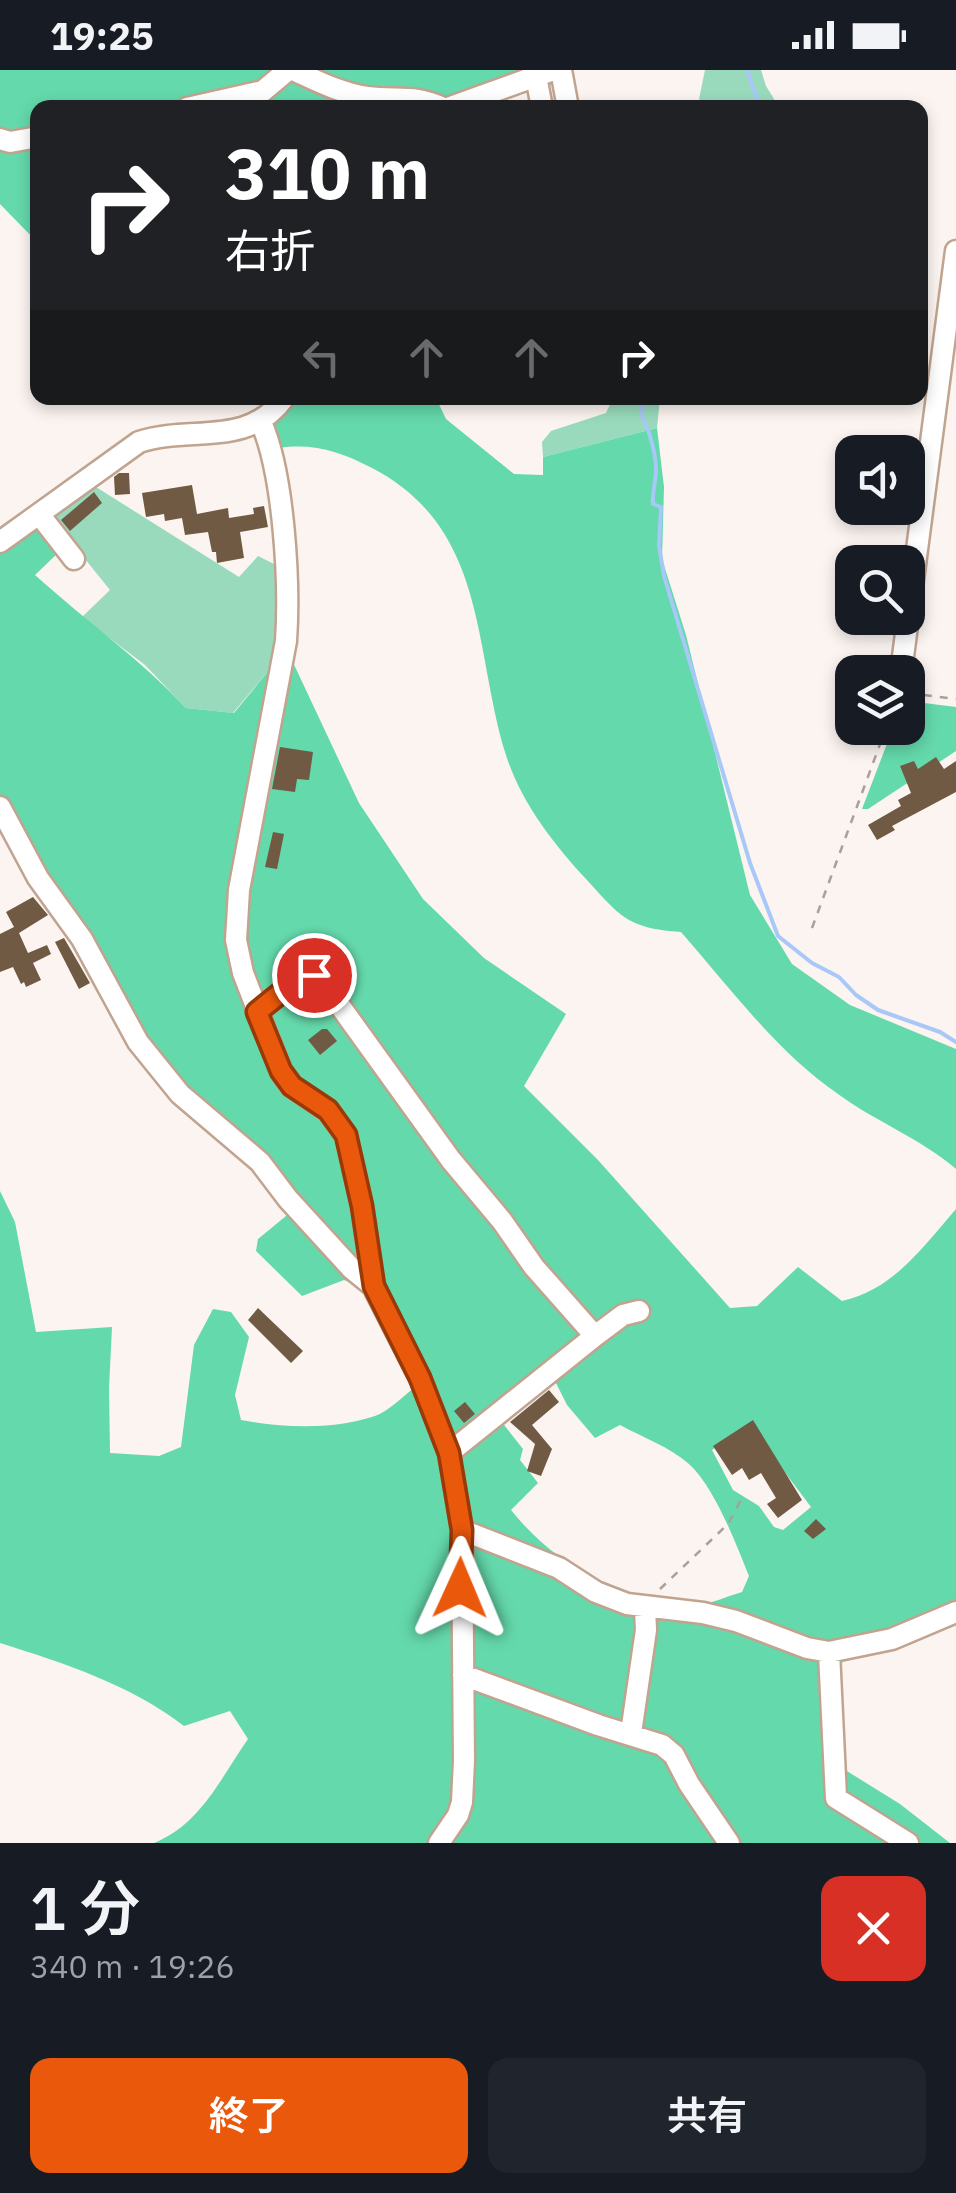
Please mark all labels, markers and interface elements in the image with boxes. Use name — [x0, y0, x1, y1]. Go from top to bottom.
text: 19:25 — [50, 11, 154, 60]
text: 310 m — [225, 127, 430, 218]
icon: right — [60, 140, 190, 270]
text: 右折 — [225, 221, 315, 279]
icon: left — [294, 330, 349, 385]
icon: ahead — [399, 330, 454, 385]
icon: ahead — [504, 330, 559, 385]
icon: right — [609, 330, 664, 385]
map controls — [835, 435, 925, 745]
button: sound — [835, 435, 925, 525]
button: search — [835, 545, 925, 635]
button: layers — [835, 655, 925, 745]
pin — [272, 933, 357, 1018]
icon: arrive — [287, 948, 342, 1003]
position arrow — [408, 1536, 512, 1640]
text: 1 分 — [30, 1868, 140, 1947]
button: close — [821, 1876, 926, 1981]
text: 340 m · 19:26 — [30, 1945, 235, 1987]
button: 終了 — [30, 2058, 468, 2173]
button: 共有 — [488, 2058, 926, 2173]

